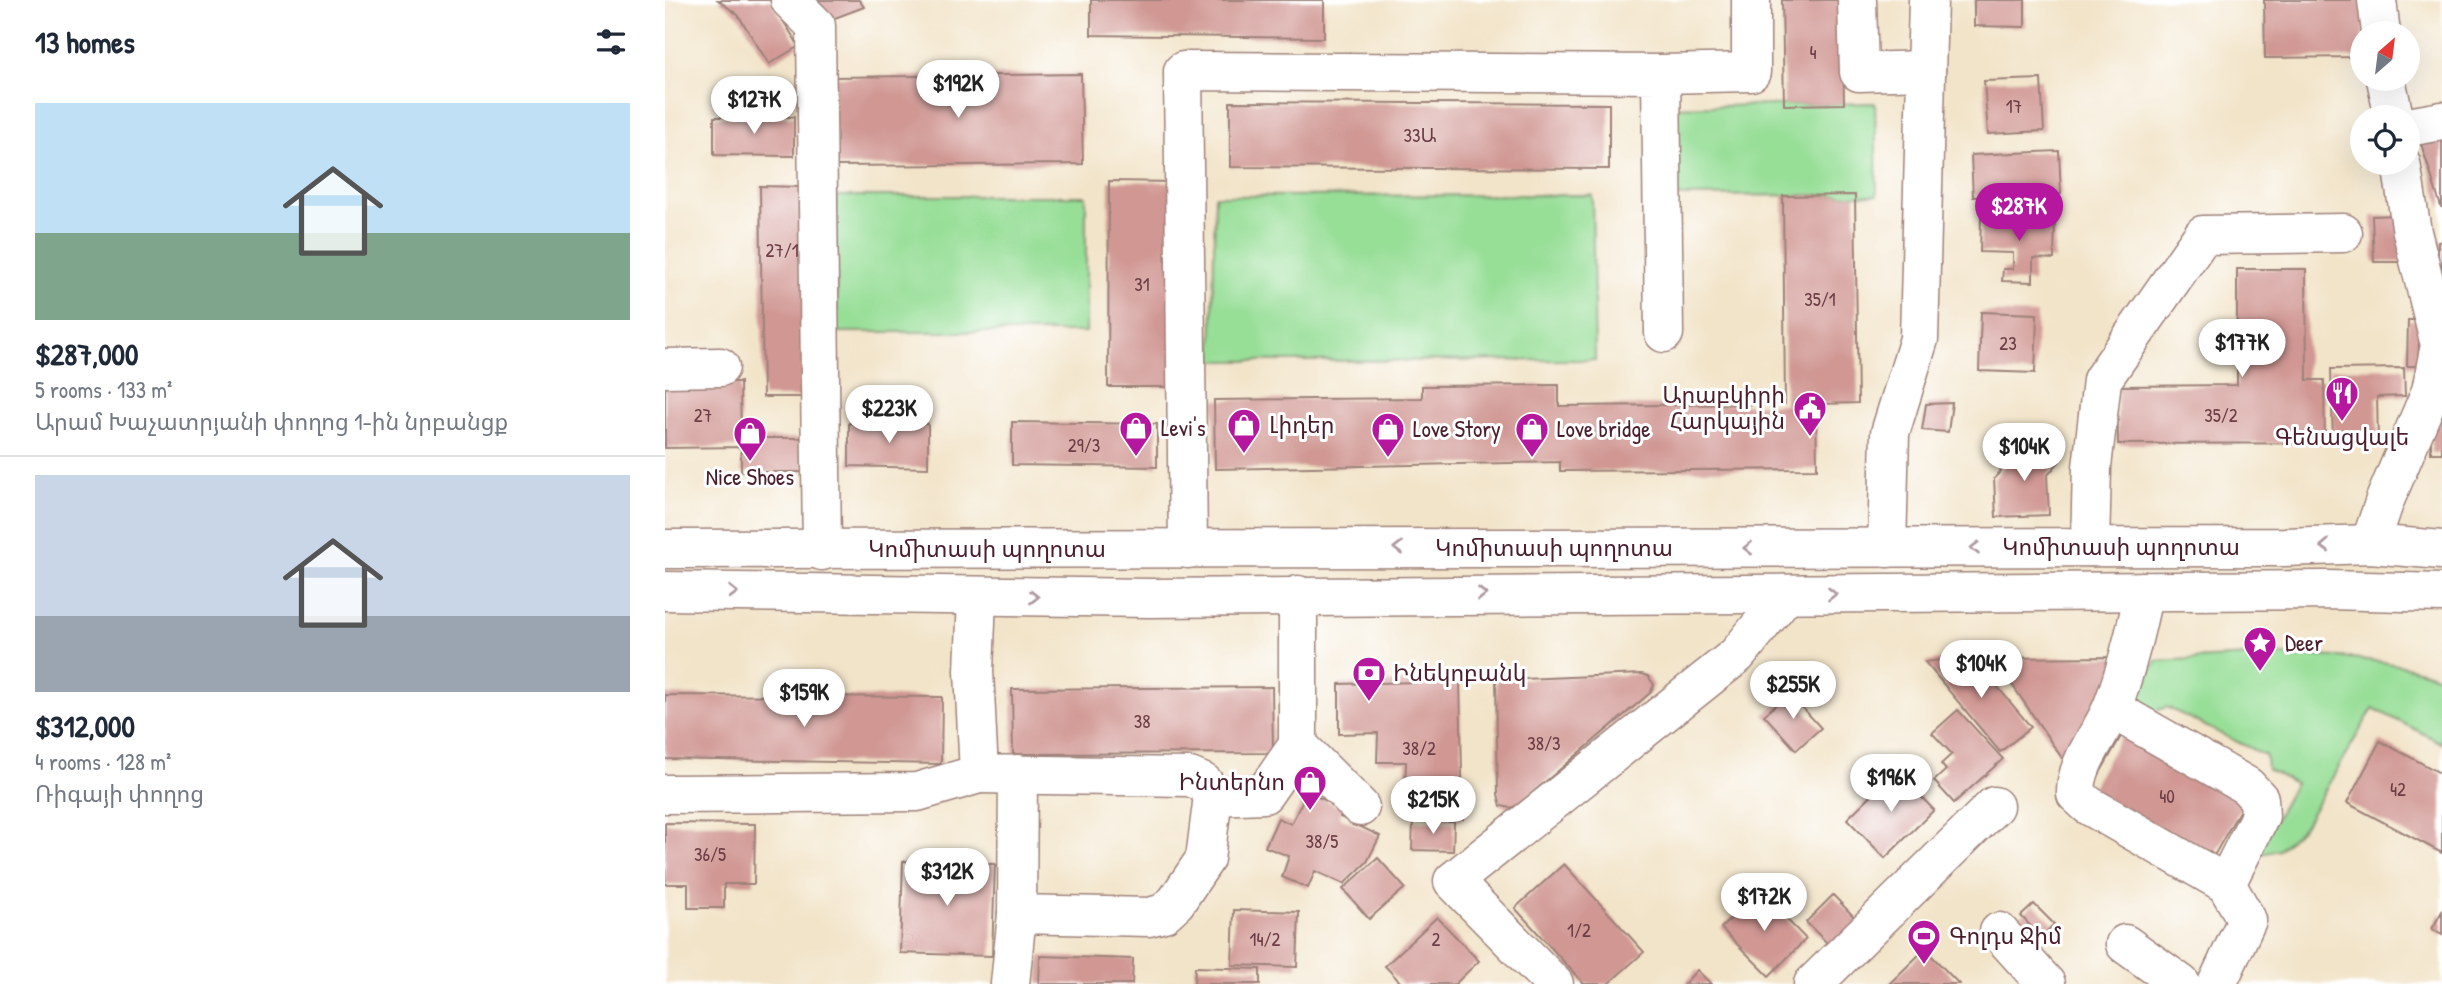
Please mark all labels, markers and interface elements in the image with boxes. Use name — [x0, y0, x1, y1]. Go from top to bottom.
north arrow — [2350, 21, 2420, 91]
map controls — [2350, 21, 2420, 175]
text: 13 homes — [35, 22, 135, 62]
icon: filters — [592, 23, 630, 61]
house number: 4 — [1809, 39, 1817, 65]
pin: $192K — [909, 60, 1007, 120]
text: $192K — [932, 67, 984, 98]
pin: $127K — [705, 76, 803, 136]
text: $127K — [727, 83, 781, 114]
house number: 17 — [2006, 93, 2022, 119]
button: locate — [2350, 105, 2420, 175]
house number: 33Ա — [1404, 122, 1437, 148]
icon: home — [270, 148, 396, 274]
pin: $287K — [1970, 184, 2068, 243]
text: $287K — [1991, 190, 2047, 221]
house number: 27/1 — [765, 237, 799, 263]
house number: 31 — [1134, 271, 1150, 297]
house number: 35/1 — [1804, 286, 1836, 312]
pin: $177K — [2193, 320, 2291, 379]
text: $177K — [2215, 326, 2269, 357]
house number: 23 — [1999, 330, 2017, 356]
text: $287,000 — [35, 334, 138, 374]
text: 5 rooms · 133 m² — [35, 374, 172, 405]
restaurant icon: Գենացվալե — [2323, 374, 2361, 423]
place label: Արաբկիրի Հարկային — [1662, 379, 1785, 436]
pin: $223K — [840, 386, 938, 445]
public building icon: Արաբկիրի Հարկային — [1791, 389, 1829, 438]
text: $223K — [861, 392, 917, 423]
house number: 27 — [694, 402, 712, 428]
house number: 35/2 — [2204, 402, 2238, 428]
text: Արամ Խաչատրյանի փողոց 1-ին նրբանցք — [35, 406, 508, 437]
shop icon: Լիդեր — [1225, 406, 1263, 455]
shop icon: Levi's — [1117, 409, 1155, 458]
place label: Լիդեր — [1269, 409, 1334, 440]
shop icon: Love Story — [1369, 410, 1407, 459]
shop icon: Love bridge — [1513, 410, 1551, 459]
place label: Levi's — [1161, 412, 1206, 443]
place label: Love Story — [1413, 413, 1501, 444]
place label: Love bridge — [1557, 413, 1650, 444]
shop icon: Nice Shoes — [731, 414, 769, 463]
place label: Գենացվալե — [2275, 421, 2409, 452]
pin: $104K — [1975, 424, 2073, 483]
text: $104K — [1999, 430, 2049, 461]
house number: 29/3 — [1068, 432, 1100, 458]
place label: Nice Shoes — [706, 461, 794, 492]
icon: home — [270, 520, 396, 646]
street label: Կոմիտասի պողոտա — [2002, 531, 2240, 562]
street label: Կոմիտասի պողոտա — [1435, 532, 1673, 563]
street label: Կոմիտասի պողոտա — [868, 533, 1106, 564]
one-way arrow — [2319, 538, 2330, 553]
one-way arrow — [1392, 540, 1402, 556]
one-way arrow — [1742, 540, 1752, 556]
one-way arrow — [1969, 540, 1980, 556]
one-way arrow — [728, 584, 739, 600]
one-way arrow — [1477, 586, 1488, 602]
one-way arrow — [1827, 586, 1838, 602]
one-way arrow — [1029, 589, 1040, 605]
place icon: Deer — [2241, 624, 2279, 673]
place label: Deer — [2285, 627, 2323, 658]
pin: $104K — [1932, 640, 2030, 700]
text: $104K — [1956, 647, 2006, 678]
bank icon: Ինեկոբանկ — [1350, 654, 1388, 703]
place label: Ինեկոբանկ — [1393, 657, 1527, 688]
pin: $255K — [1744, 662, 1842, 721]
text: $255K — [1766, 668, 1820, 699]
pin: $159K — [755, 670, 853, 729]
text: $159K — [779, 676, 829, 707]
text: $312,000 — [35, 706, 135, 746]
house number: 38 — [1134, 708, 1150, 734]
house number: 38/3 — [1527, 730, 1561, 756]
house number: 38/2 — [1402, 735, 1436, 761]
text: 4 rooms · 128 m² — [35, 746, 171, 777]
pin: $196K — [1842, 754, 1940, 814]
text: $196K — [1866, 761, 1916, 792]
shop icon: Ինտերնո — [1291, 763, 1329, 812]
place label: Ինտերնո — [1179, 766, 1285, 797]
pin: $215K — [1384, 776, 1482, 836]
house number: 42 — [2390, 776, 2406, 802]
text: Ռիգայի փողոց — [35, 778, 204, 809]
text: $215K — [1407, 783, 1459, 814]
house number: 40 — [2159, 783, 2175, 809]
house number: 38/5 — [1306, 828, 1338, 854]
house number: 36/5 — [694, 841, 726, 867]
pin: $312K — [898, 848, 996, 908]
text: $312K — [920, 855, 974, 886]
pin: $172K — [1715, 874, 1813, 933]
text: $172K — [1737, 880, 1791, 911]
house number: 1/2 — [1567, 917, 1591, 943]
sports icon: Գոլդս Ջիմ — [1905, 917, 1943, 966]
place label: Գոլդս Ջիմ — [1949, 920, 2062, 951]
house number: 14/2 — [1250, 926, 1281, 952]
house number: 2 — [1432, 926, 1441, 952]

